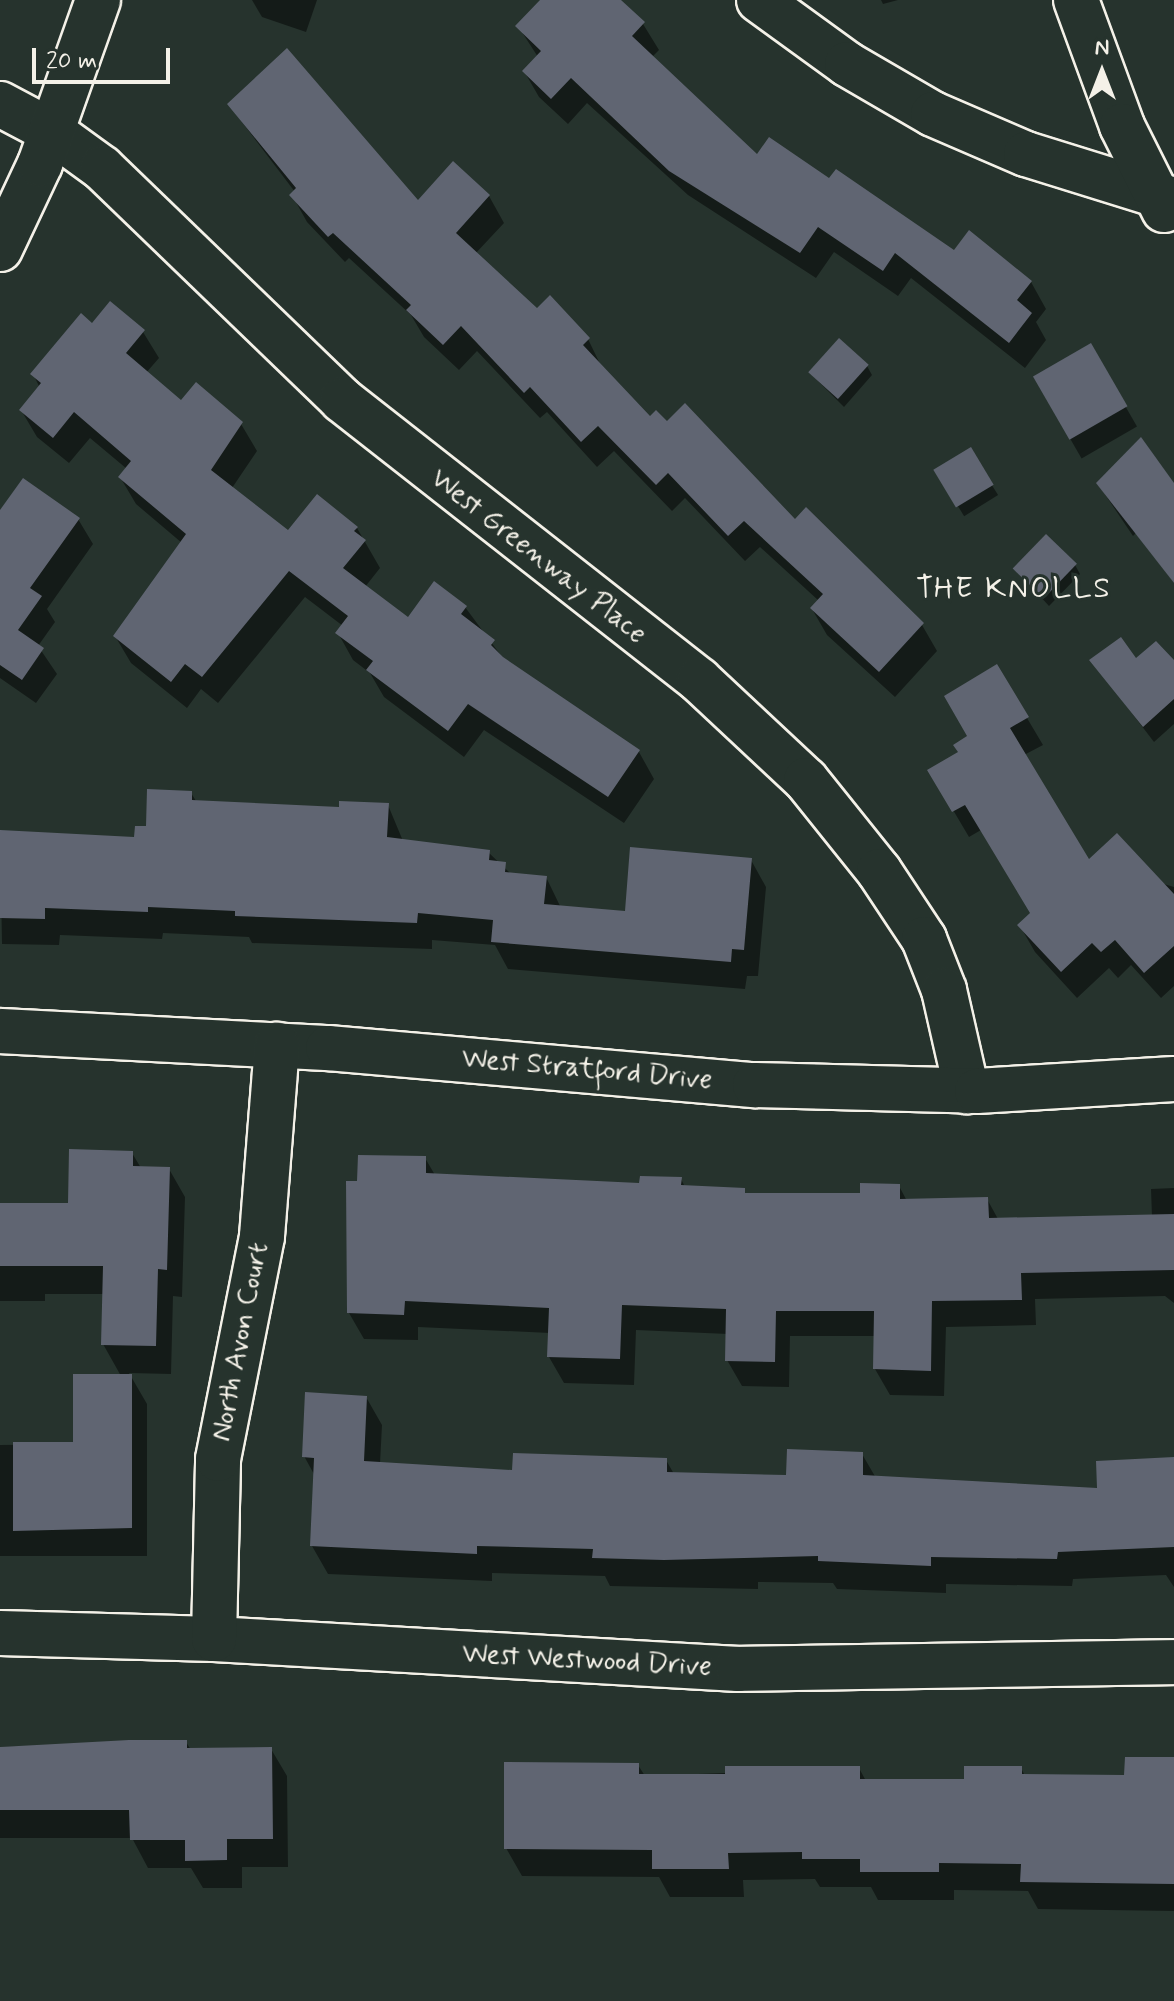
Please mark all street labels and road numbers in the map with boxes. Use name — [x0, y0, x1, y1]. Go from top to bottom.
street label: West Greenway Place — [425, 463, 651, 651]
street label: West Stratford Drive — [462, 1042, 712, 1098]
street label: North Avon Court — [205, 1238, 277, 1446]
street label: West Westwood Drive — [463, 1638, 711, 1684]

